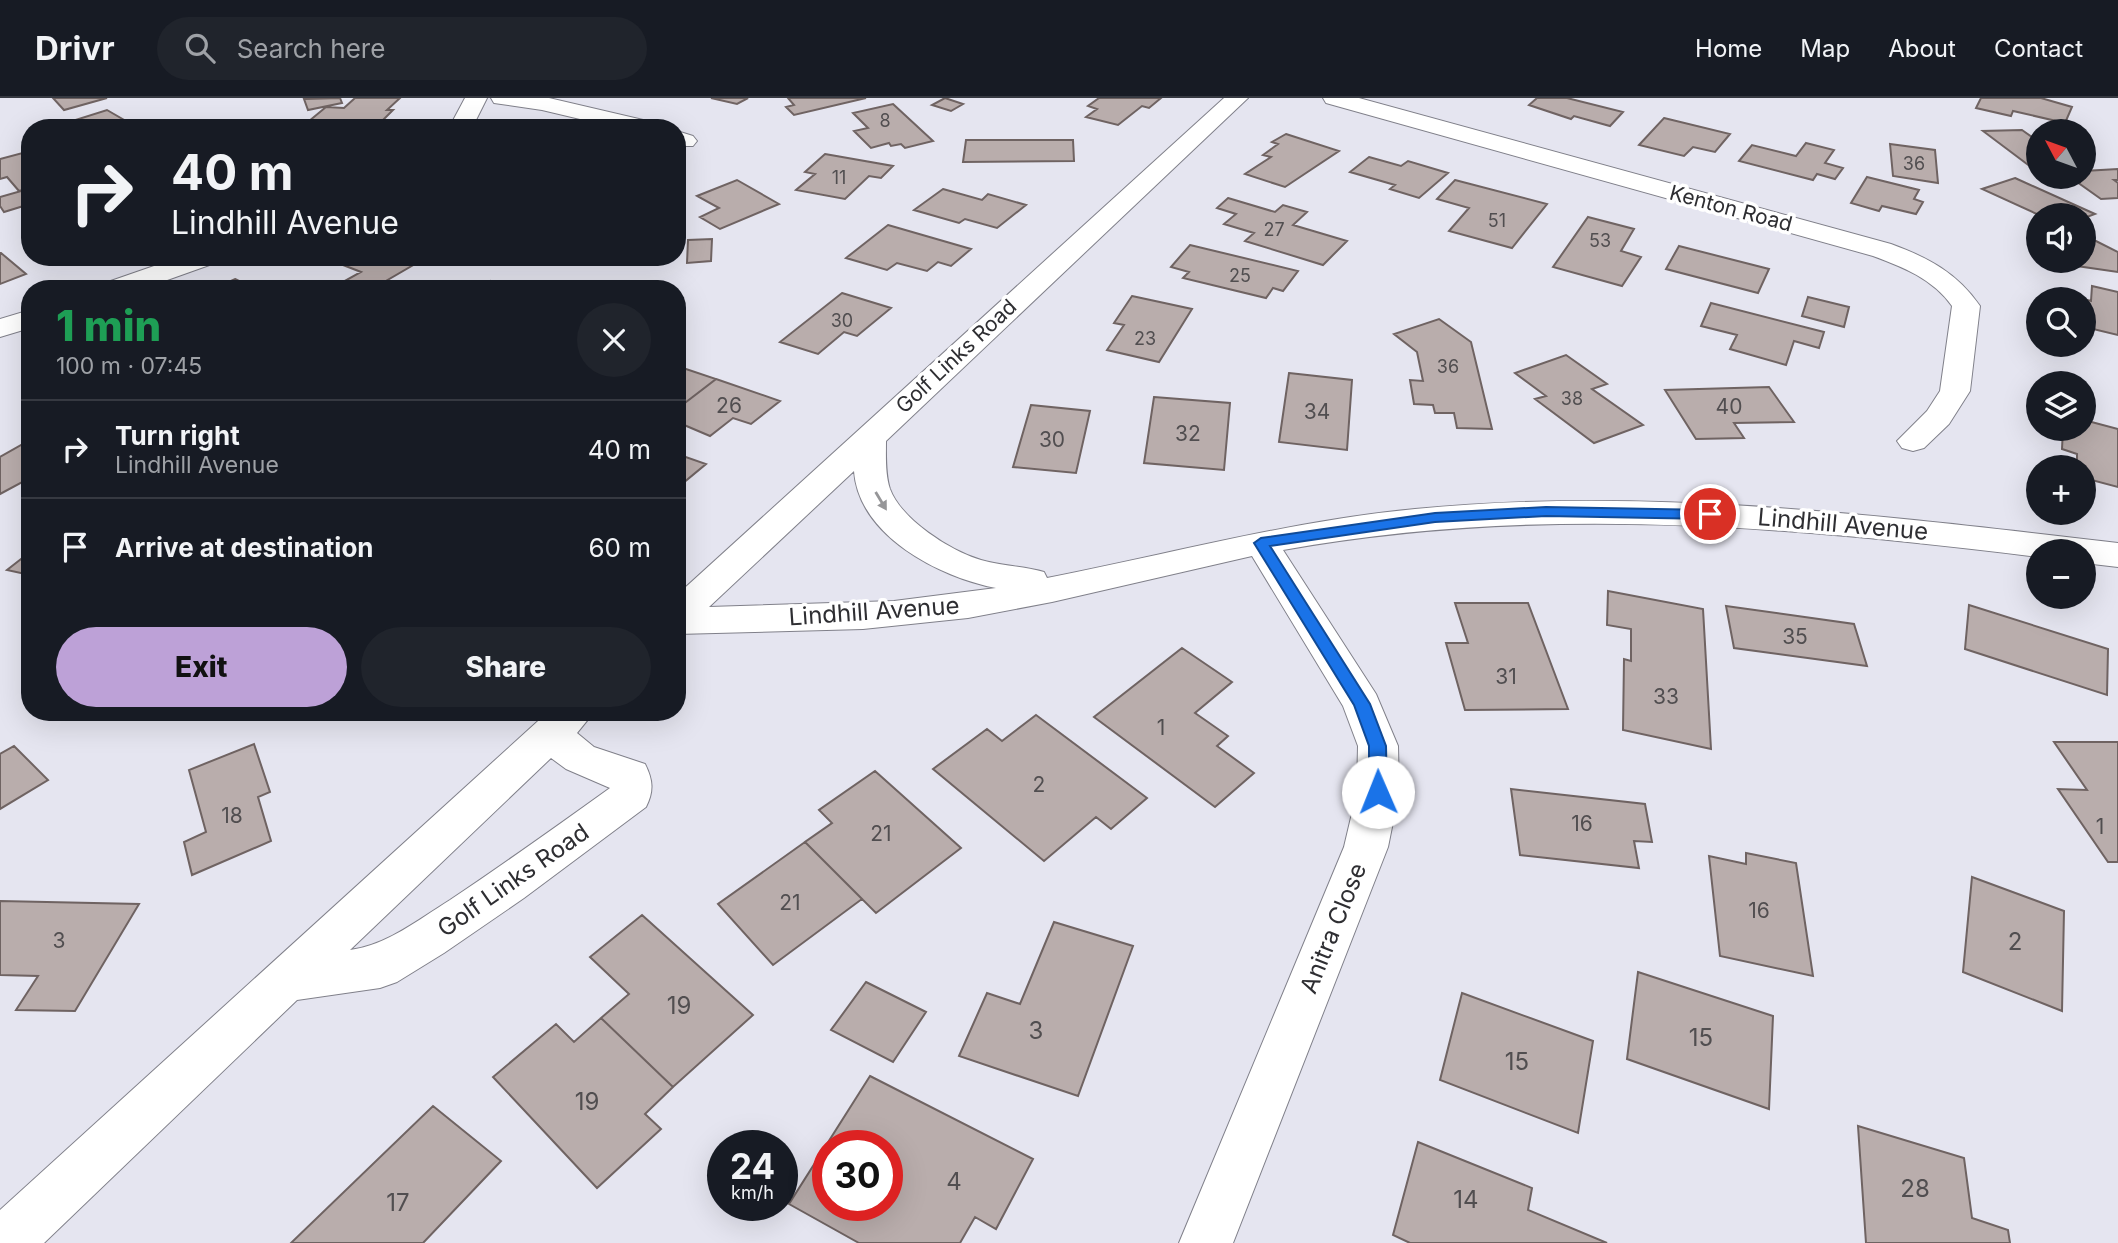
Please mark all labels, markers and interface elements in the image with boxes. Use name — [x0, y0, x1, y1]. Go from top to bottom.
search box — [157, 17, 647, 80]
text: Drivr — [35, 28, 115, 68]
icon: search — [181, 29, 219, 67]
text: Search here — [237, 33, 385, 64]
text: Home — [1695, 34, 1762, 63]
text: Map — [1800, 34, 1850, 63]
text: About — [1888, 34, 1956, 63]
text: Contact — [1994, 34, 2083, 63]
house number: 8 — [879, 110, 891, 131]
north arrow — [2026, 119, 2096, 189]
map controls — [2026, 119, 2096, 609]
text: 40 m — [171, 143, 294, 202]
icon: right — [56, 147, 147, 238]
house number: 36 — [1903, 153, 1925, 174]
house number: 11 — [832, 167, 846, 188]
street label: Kenton Road — [1667, 180, 1795, 236]
text: Lindhill Avenue — [171, 203, 399, 242]
button: sound — [2026, 203, 2096, 273]
house number: 51 — [1488, 210, 1506, 231]
house number: 27 — [1263, 219, 1285, 240]
house number: 53 — [1589, 230, 1611, 251]
house number: 25 — [1229, 265, 1251, 286]
button: search — [2026, 287, 2096, 357]
street label: Golf Links Road — [891, 294, 1021, 418]
text: 1 min — [56, 300, 161, 351]
button: close — [577, 303, 651, 377]
house number: 30 — [831, 310, 853, 331]
house number: 23 — [1134, 328, 1156, 349]
text: 100 m · 07:45 — [56, 352, 202, 380]
house number: 36 — [1437, 356, 1459, 377]
button: layers — [2026, 371, 2096, 441]
house number: 38 — [1561, 388, 1583, 409]
house number: 26 — [716, 393, 742, 418]
house number: 40 — [1716, 394, 1742, 419]
house number: 34 — [1304, 399, 1330, 424]
text: Turn right — [115, 420, 240, 451]
house number: 32 — [1175, 421, 1201, 446]
house number: 30 — [1039, 427, 1065, 452]
icon: right — [56, 430, 94, 468]
text: 40 m — [588, 434, 651, 465]
text: Lindhill Avenue — [115, 451, 279, 479]
button: + — [2026, 455, 2096, 525]
pin — [1680, 484, 1740, 544]
one-way arrow — [875, 492, 887, 511]
icon: arrive — [1691, 495, 1729, 533]
street label: Lindhill Avenue — [1757, 502, 1929, 546]
icon: arrive — [56, 528, 94, 566]
text: Arrive at destination — [115, 532, 374, 563]
text: 60 m — [588, 532, 651, 563]
button: − — [2026, 539, 2096, 609]
street label: Lindhill Avenue — [788, 591, 960, 631]
house number: 35 — [1782, 624, 1808, 649]
button: Exit — [56, 627, 347, 707]
button: Share — [361, 627, 651, 707]
house number: 31 — [1495, 664, 1517, 689]
house number: 33 — [1653, 684, 1679, 709]
house number: 1 — [1157, 715, 1165, 740]
position arrow — [1341, 755, 1415, 829]
house number: 2 — [1033, 772, 1045, 797]
house number: 18 — [221, 803, 243, 828]
house number: 16 — [1571, 811, 1593, 836]
house number: 1 — [2096, 814, 2104, 839]
street label: Golf Links Road — [432, 817, 594, 943]
house number: 21 — [870, 821, 892, 846]
street label: Anitra Close — [1294, 859, 1372, 997]
house number: 21 — [779, 890, 801, 915]
house number: 16 — [1748, 898, 1770, 923]
house number: 2 — [2008, 927, 2022, 956]
house number: 3 — [53, 928, 65, 953]
house number: 19 — [667, 991, 691, 1020]
house number: 3 — [1029, 1016, 1043, 1045]
house number: 15 — [1689, 1023, 1713, 1052]
house number: 15 — [1505, 1047, 1529, 1076]
house number: 19 — [575, 1087, 599, 1116]
speed limit sign: 30 — [812, 1130, 903, 1221]
text: 24 — [730, 1145, 775, 1187]
house number: 4 — [946, 1167, 962, 1196]
house number: 28 — [1900, 1174, 1930, 1203]
text: km/h — [731, 1182, 774, 1203]
house number: 14 — [1453, 1185, 1479, 1214]
house number: 17 — [386, 1188, 410, 1217]

